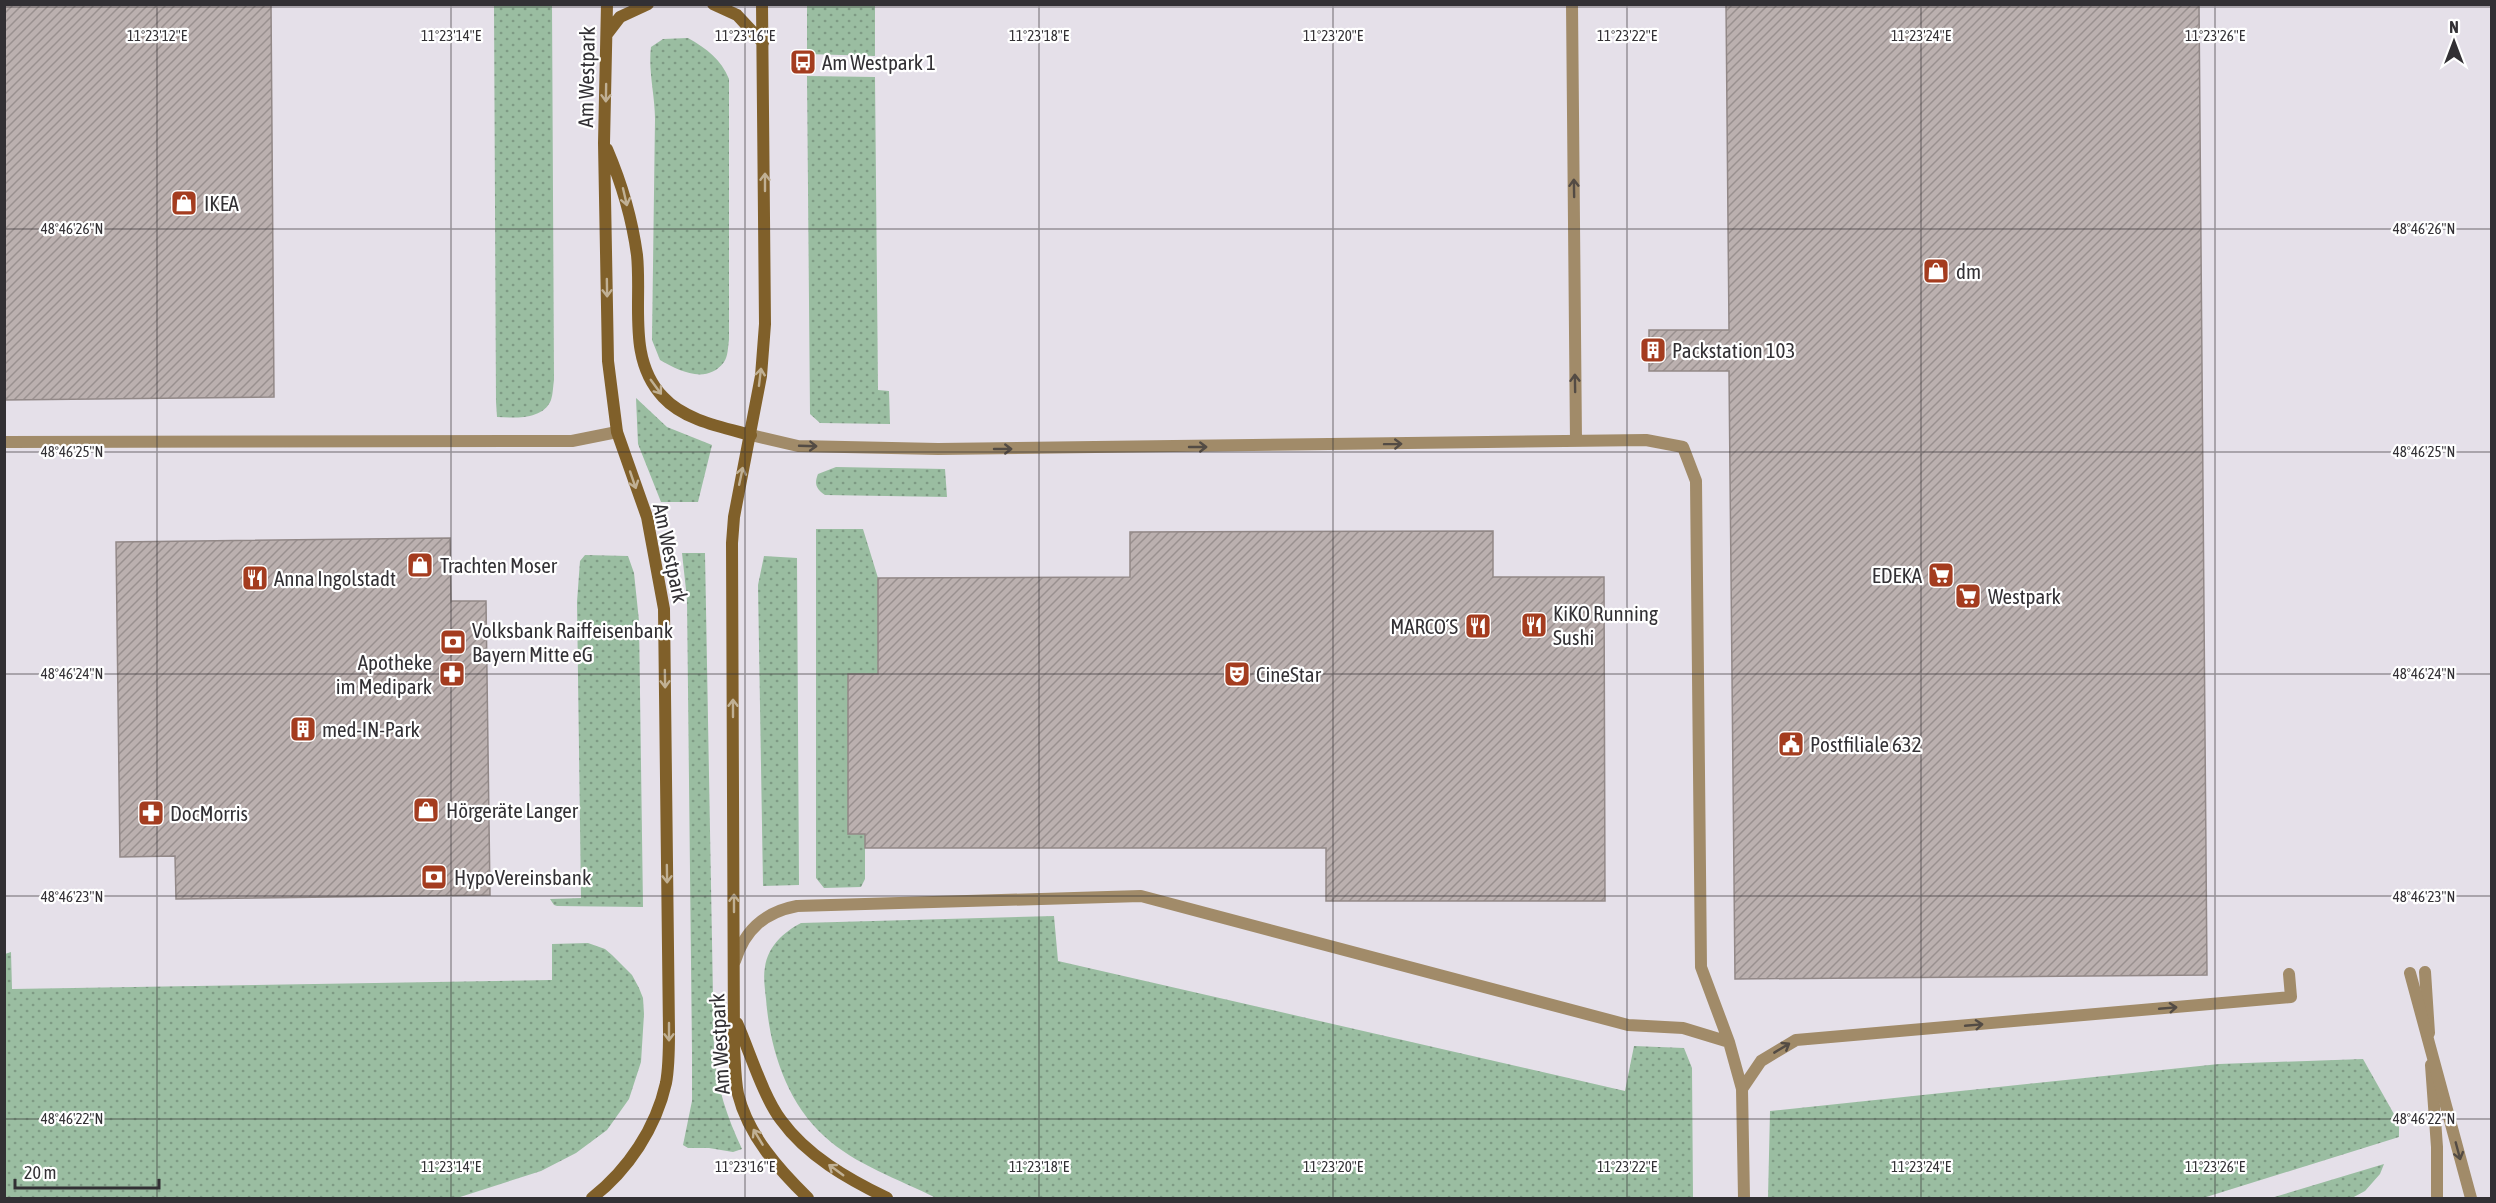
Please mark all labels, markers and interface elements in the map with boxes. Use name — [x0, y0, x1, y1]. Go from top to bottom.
north arrow — [2424, 12, 2484, 72]
text: N — [2449, 18, 2459, 36]
street label: Am Westpark — [573, 26, 599, 128]
text: 11°23'12"E — [127, 27, 188, 44]
text: 11°23'14"E — [421, 27, 482, 44]
text: 11°23'16"E — [715, 27, 776, 44]
text: 11°23'18"E — [1009, 27, 1070, 44]
text: 11°23'20"E — [1303, 27, 1364, 44]
text: 11°23'22"E — [1597, 27, 1658, 44]
text: 11°23'24"E — [1891, 27, 1952, 44]
text: 11°23'26"E — [2185, 27, 2246, 44]
bus stop icon: Am Westpark 1 — [788, 47, 818, 77]
place label: Am Westpark 1 — [822, 50, 936, 74]
one-way arrow — [600, 82, 611, 102]
one-way arrow — [759, 173, 771, 193]
one-way arrow — [1568, 178, 1579, 198]
one-way arrow — [620, 187, 632, 206]
shop icon: IKEA — [169, 188, 199, 218]
place label: IKEA — [204, 191, 240, 215]
text: 48°46'26"N — [41, 220, 103, 237]
text: 48°46'26"N — [2393, 220, 2455, 237]
shop icon: dm — [1921, 256, 1951, 286]
place label: dm — [1956, 259, 1981, 283]
one-way arrow — [601, 277, 613, 297]
building icon: Packstation 103 — [1638, 335, 1668, 365]
place label: Packstation 103 — [1672, 338, 1795, 362]
one-way arrow — [755, 368, 766, 388]
one-way arrow — [1569, 373, 1581, 393]
one-way arrow — [649, 379, 662, 395]
one-way arrow — [1382, 439, 1402, 450]
one-way arrow — [797, 441, 817, 452]
one-way arrow — [1187, 441, 1207, 453]
text: 48°46'25"N — [41, 443, 103, 460]
one-way arrow — [992, 443, 1012, 455]
text: 48°46'25"N — [2393, 443, 2455, 460]
one-way arrow — [736, 467, 748, 486]
one-way arrow — [628, 470, 639, 489]
street label: Am Westpark — [649, 501, 693, 605]
shop icon: Trachten Moser — [405, 550, 435, 580]
place label: Trachten Moser — [440, 553, 558, 577]
supermarket icon: EDEKA — [1926, 560, 1956, 590]
restaurant icon: Anna Ingolstadt — [240, 563, 270, 593]
place label: EDEKA — [1872, 563, 1923, 587]
place label: Anna Ingolstadt — [274, 566, 396, 590]
supermarket icon: Westpark — [1953, 581, 1983, 611]
place label: Westpark — [1988, 584, 2061, 608]
place label: KiKO Running Sushi — [1553, 601, 1658, 649]
restaurant icon: KiKO Running Sushi — [1519, 610, 1549, 640]
restaurant icon: MARCO´S — [1463, 611, 1493, 641]
place label: MARCO´S — [1390, 614, 1458, 638]
place label: Volksbank Raiffeisenbank Bayern Mitte eG — [472, 618, 673, 666]
bank icon: Volksbank Raiffeisenbank Bayern Mitte eG — [438, 627, 468, 657]
place label: Apotheke im Medipark — [336, 650, 432, 698]
pharmacy icon: Apotheke im Medipark — [437, 659, 467, 689]
theatre icon: CineStar — [1222, 659, 1252, 689]
place label: CineStar — [1256, 662, 1322, 686]
text: 48°46'24"N — [41, 665, 103, 682]
text: 48°46'24"N — [2393, 665, 2455, 682]
one-way arrow — [659, 668, 671, 688]
one-way arrow — [727, 699, 739, 719]
building icon: med-IN-Park — [288, 714, 318, 744]
place label: med-IN-Park — [322, 717, 420, 741]
public building icon: Postfiliale 632 — [1776, 729, 1806, 759]
place label: Postfiliale 632 — [1810, 732, 1922, 756]
shop icon: Hörgeräte Langer — [411, 795, 441, 825]
pharmacy icon: DocMorris — [136, 798, 166, 828]
place label: Hörgeräte Langer — [446, 798, 579, 822]
place label: DocMorris — [170, 801, 248, 825]
bank icon: HypoVereinsbank — [419, 862, 449, 892]
one-way arrow — [662, 863, 673, 883]
place label: HypoVereinsbank — [454, 865, 591, 889]
text: 48°46'23"N — [41, 888, 103, 905]
text: 48°46'23"N — [2393, 888, 2455, 905]
one-way arrow — [728, 894, 740, 914]
street label: Am Westpark — [704, 993, 734, 1095]
one-way arrow — [2158, 1002, 2178, 1013]
one-way arrow — [1964, 1019, 1984, 1030]
one-way arrow — [663, 1022, 675, 1042]
one-way arrow — [1773, 1042, 1790, 1054]
text: 48°46'22"N — [41, 1110, 103, 1127]
text: 48°46'22"N — [2393, 1110, 2455, 1127]
one-way arrow — [751, 1129, 763, 1146]
one-way arrow — [2453, 1141, 2465, 1160]
scale bar — [15, 1152, 159, 1190]
text: 11°23'14"E — [421, 1158, 482, 1175]
text: 11°23'16"E — [715, 1158, 776, 1175]
text: 11°23'18"E — [1009, 1158, 1070, 1175]
text: 11°23'20"E — [1303, 1158, 1364, 1175]
text: 11°23'22"E — [1597, 1158, 1658, 1175]
text: 11°23'24"E — [1891, 1158, 1952, 1175]
text: 11°23'26"E — [2185, 1158, 2246, 1175]
text: 20 m — [24, 1162, 56, 1183]
one-way arrow — [829, 1164, 845, 1177]

